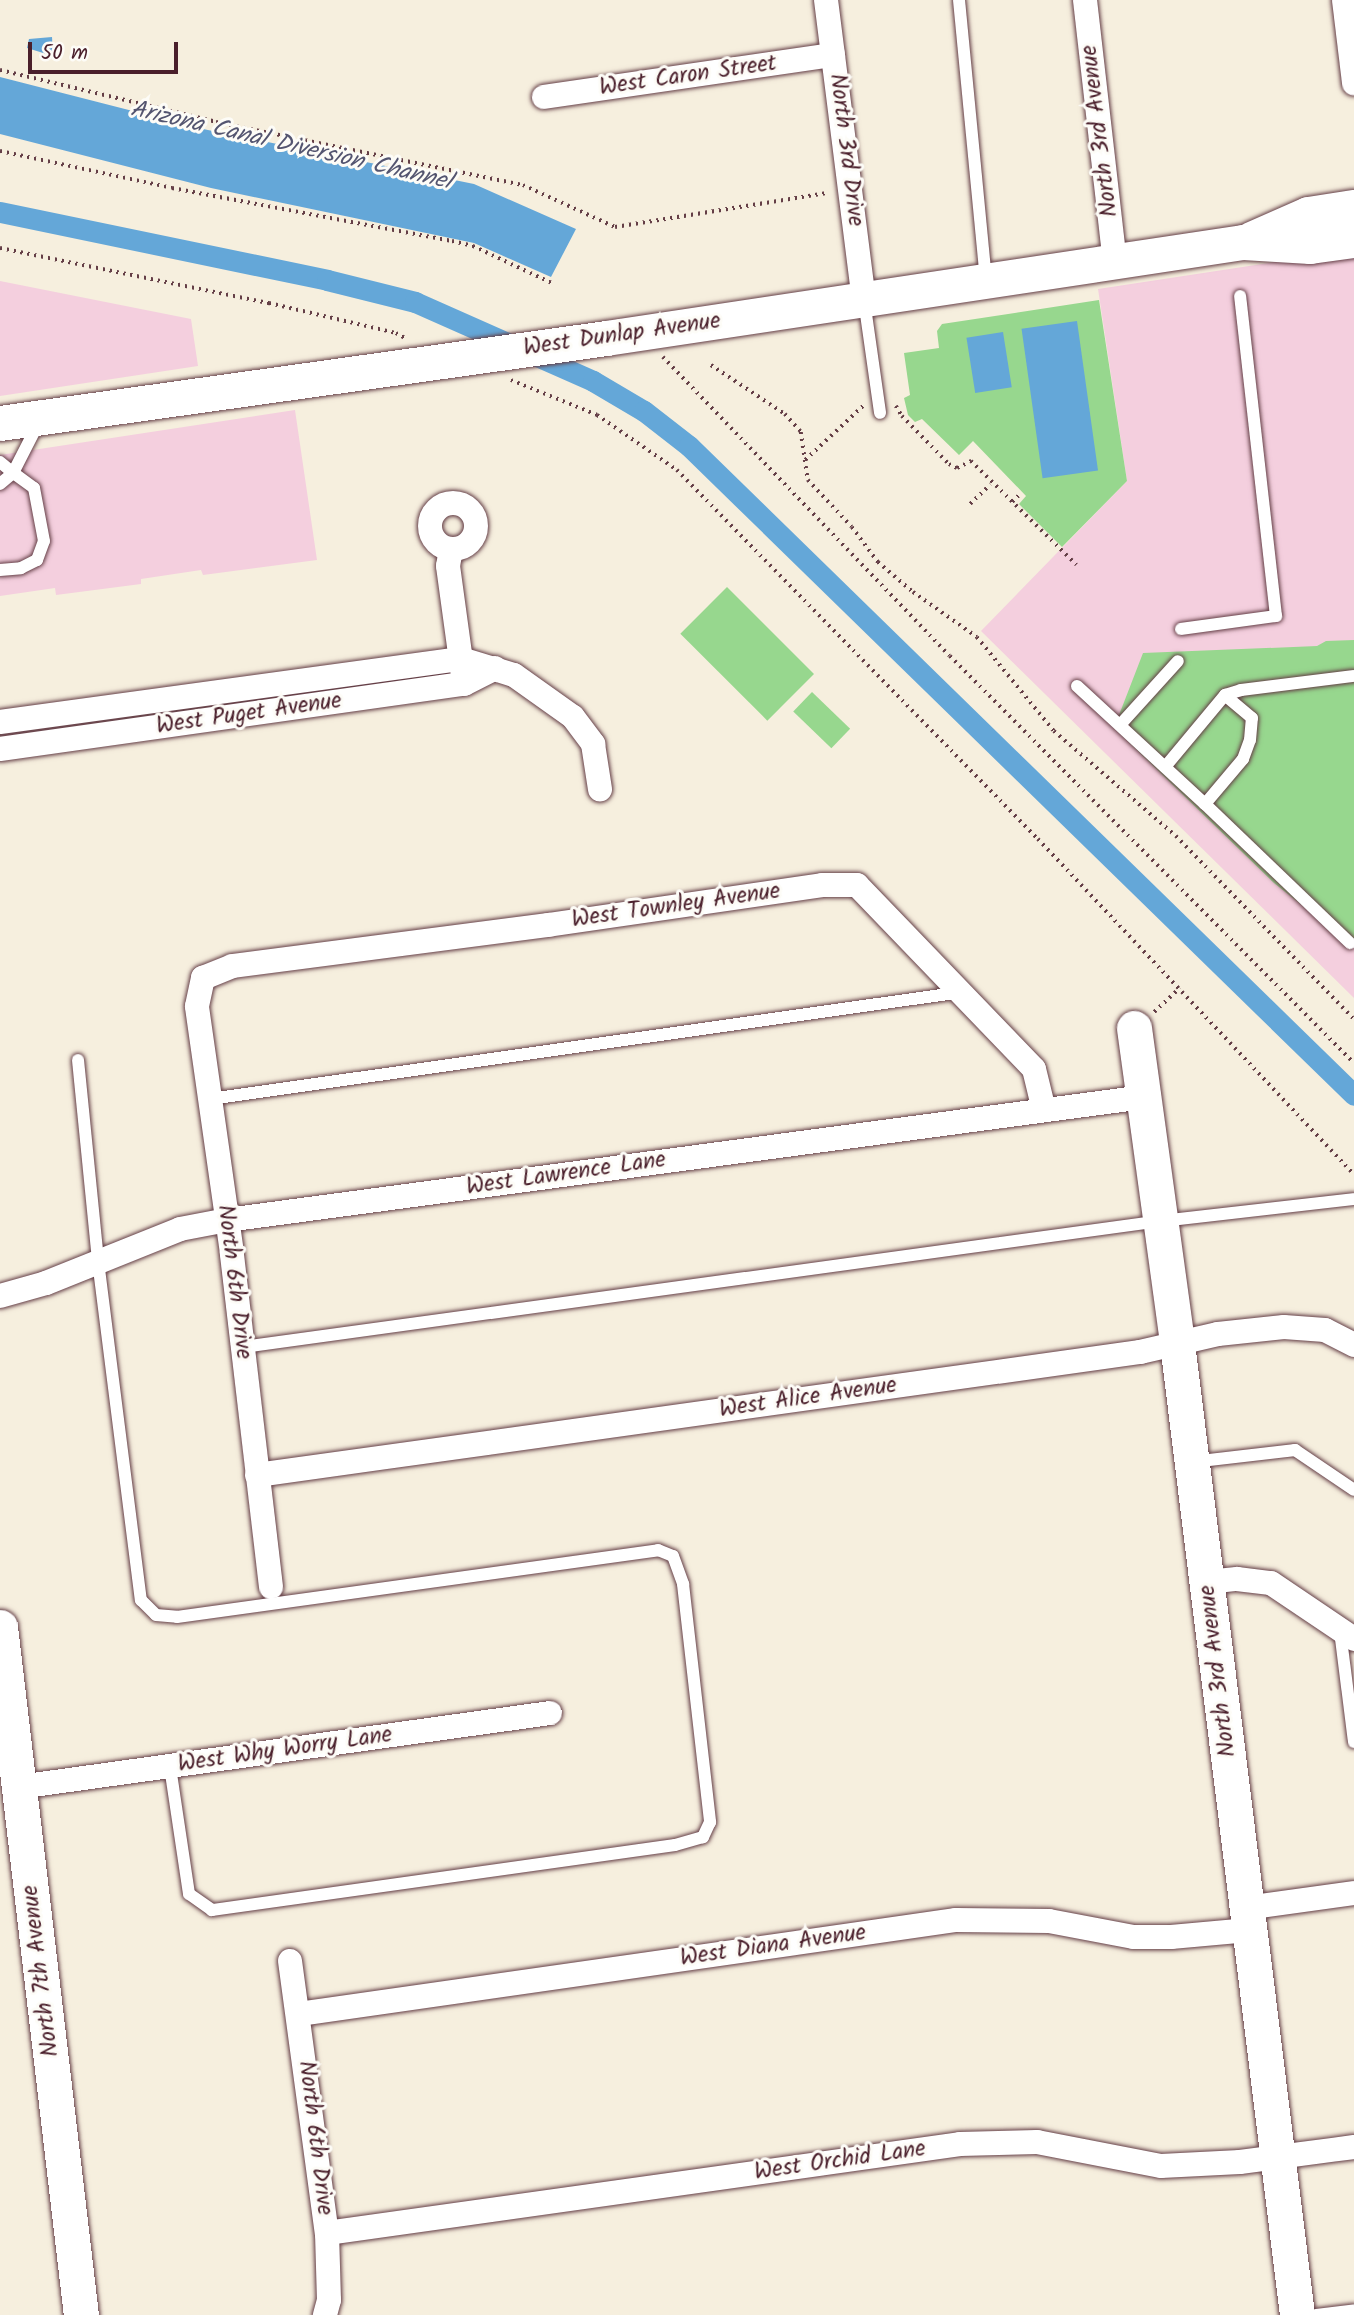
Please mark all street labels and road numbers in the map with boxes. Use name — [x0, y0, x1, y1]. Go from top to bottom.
street label: North 3rd Avenue — [1076, 43, 1124, 219]
street label: West Caron Street — [598, 50, 778, 102]
street label: North 3rd Drive — [823, 72, 869, 228]
street label: West Dunlap Avenue — [522, 308, 722, 362]
street label: West Puget Avenue — [155, 687, 343, 741]
street label: West Townley Avenue — [570, 878, 782, 934]
street label: West Lawrence Lane — [465, 1146, 667, 1202]
street label: North 6th Drive — [211, 1203, 257, 1361]
street label: West Alice Avenue — [718, 1372, 898, 1424]
street label: North 3rd Avenue — [1194, 1583, 1242, 1759]
street label: West Why Worry Lane — [176, 1721, 394, 1779]
street label: North 7th Avenue — [17, 1884, 65, 2058]
street label: West Diana Avenue — [678, 1919, 868, 1973]
street label: North 6th Drive — [292, 2059, 338, 2217]
street label: West Orchid Lane — [753, 2135, 927, 2187]

